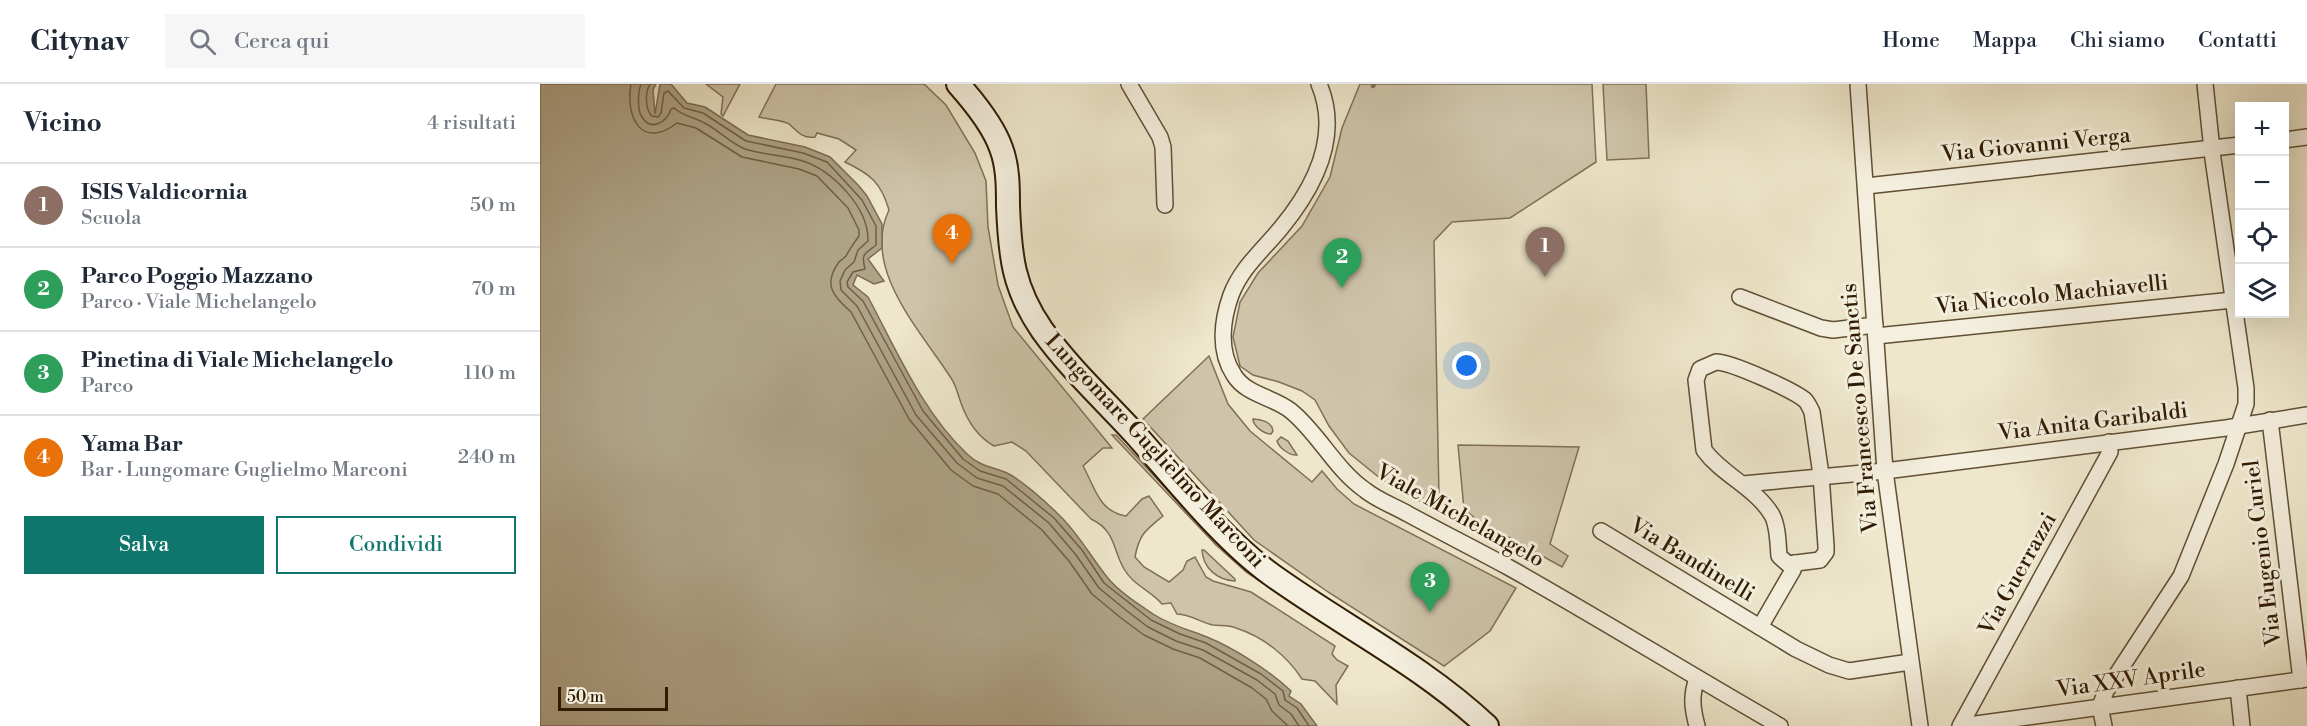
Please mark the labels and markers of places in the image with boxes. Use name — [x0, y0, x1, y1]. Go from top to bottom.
pin: 4 — [932, 214, 972, 264]
pin: 1 — [1526, 228, 1564, 277]
pin: 2 — [1322, 238, 1362, 288]
pin: 3 — [1410, 562, 1450, 612]

